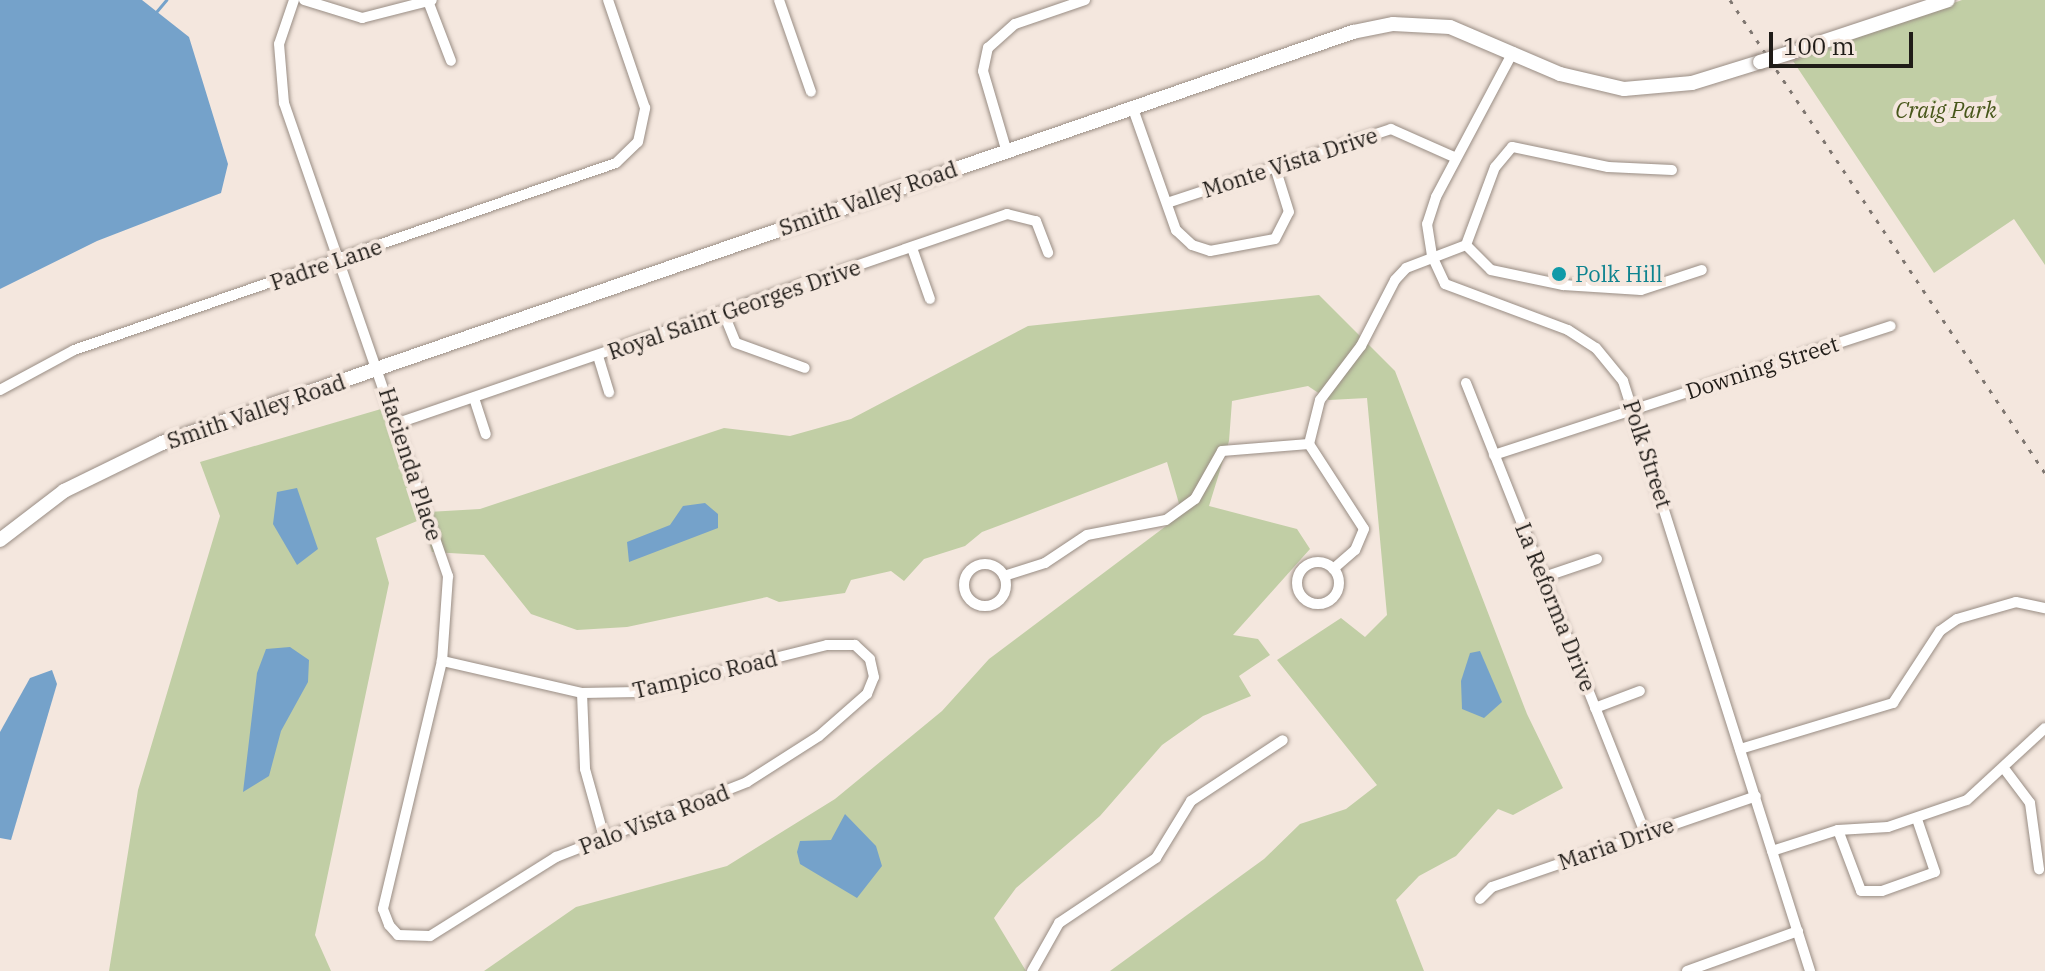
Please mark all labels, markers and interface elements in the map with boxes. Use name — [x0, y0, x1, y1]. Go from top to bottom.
scale bar — [1773, 16, 1917, 66]
text: 100 m — [1783, 30, 1855, 62]
park label: Craig Park — [1895, 97, 1997, 123]
street label: Monte Vista Drive — [1199, 121, 1381, 203]
street label: Smith Valley Road — [775, 155, 961, 241]
street label: Padre Lane — [267, 233, 385, 295]
street label: Royal Saint Georges Drive — [604, 253, 864, 365]
place label: Polk Hill — [1575, 261, 1663, 287]
marker: Polk Hill — [1550, 265, 1568, 283]
street label: Downing Street — [1682, 330, 1842, 404]
street label: Smith Valley Road — [163, 368, 349, 454]
street label: Hacienda Place — [374, 384, 448, 544]
street label: Polk Street — [1618, 397, 1678, 511]
street label: La Reforma Drive — [1510, 519, 1602, 695]
street label: Tampico Road — [630, 644, 780, 704]
street label: Palo Vista Road — [575, 778, 733, 860]
street label: Maria Drive — [1555, 811, 1677, 875]

